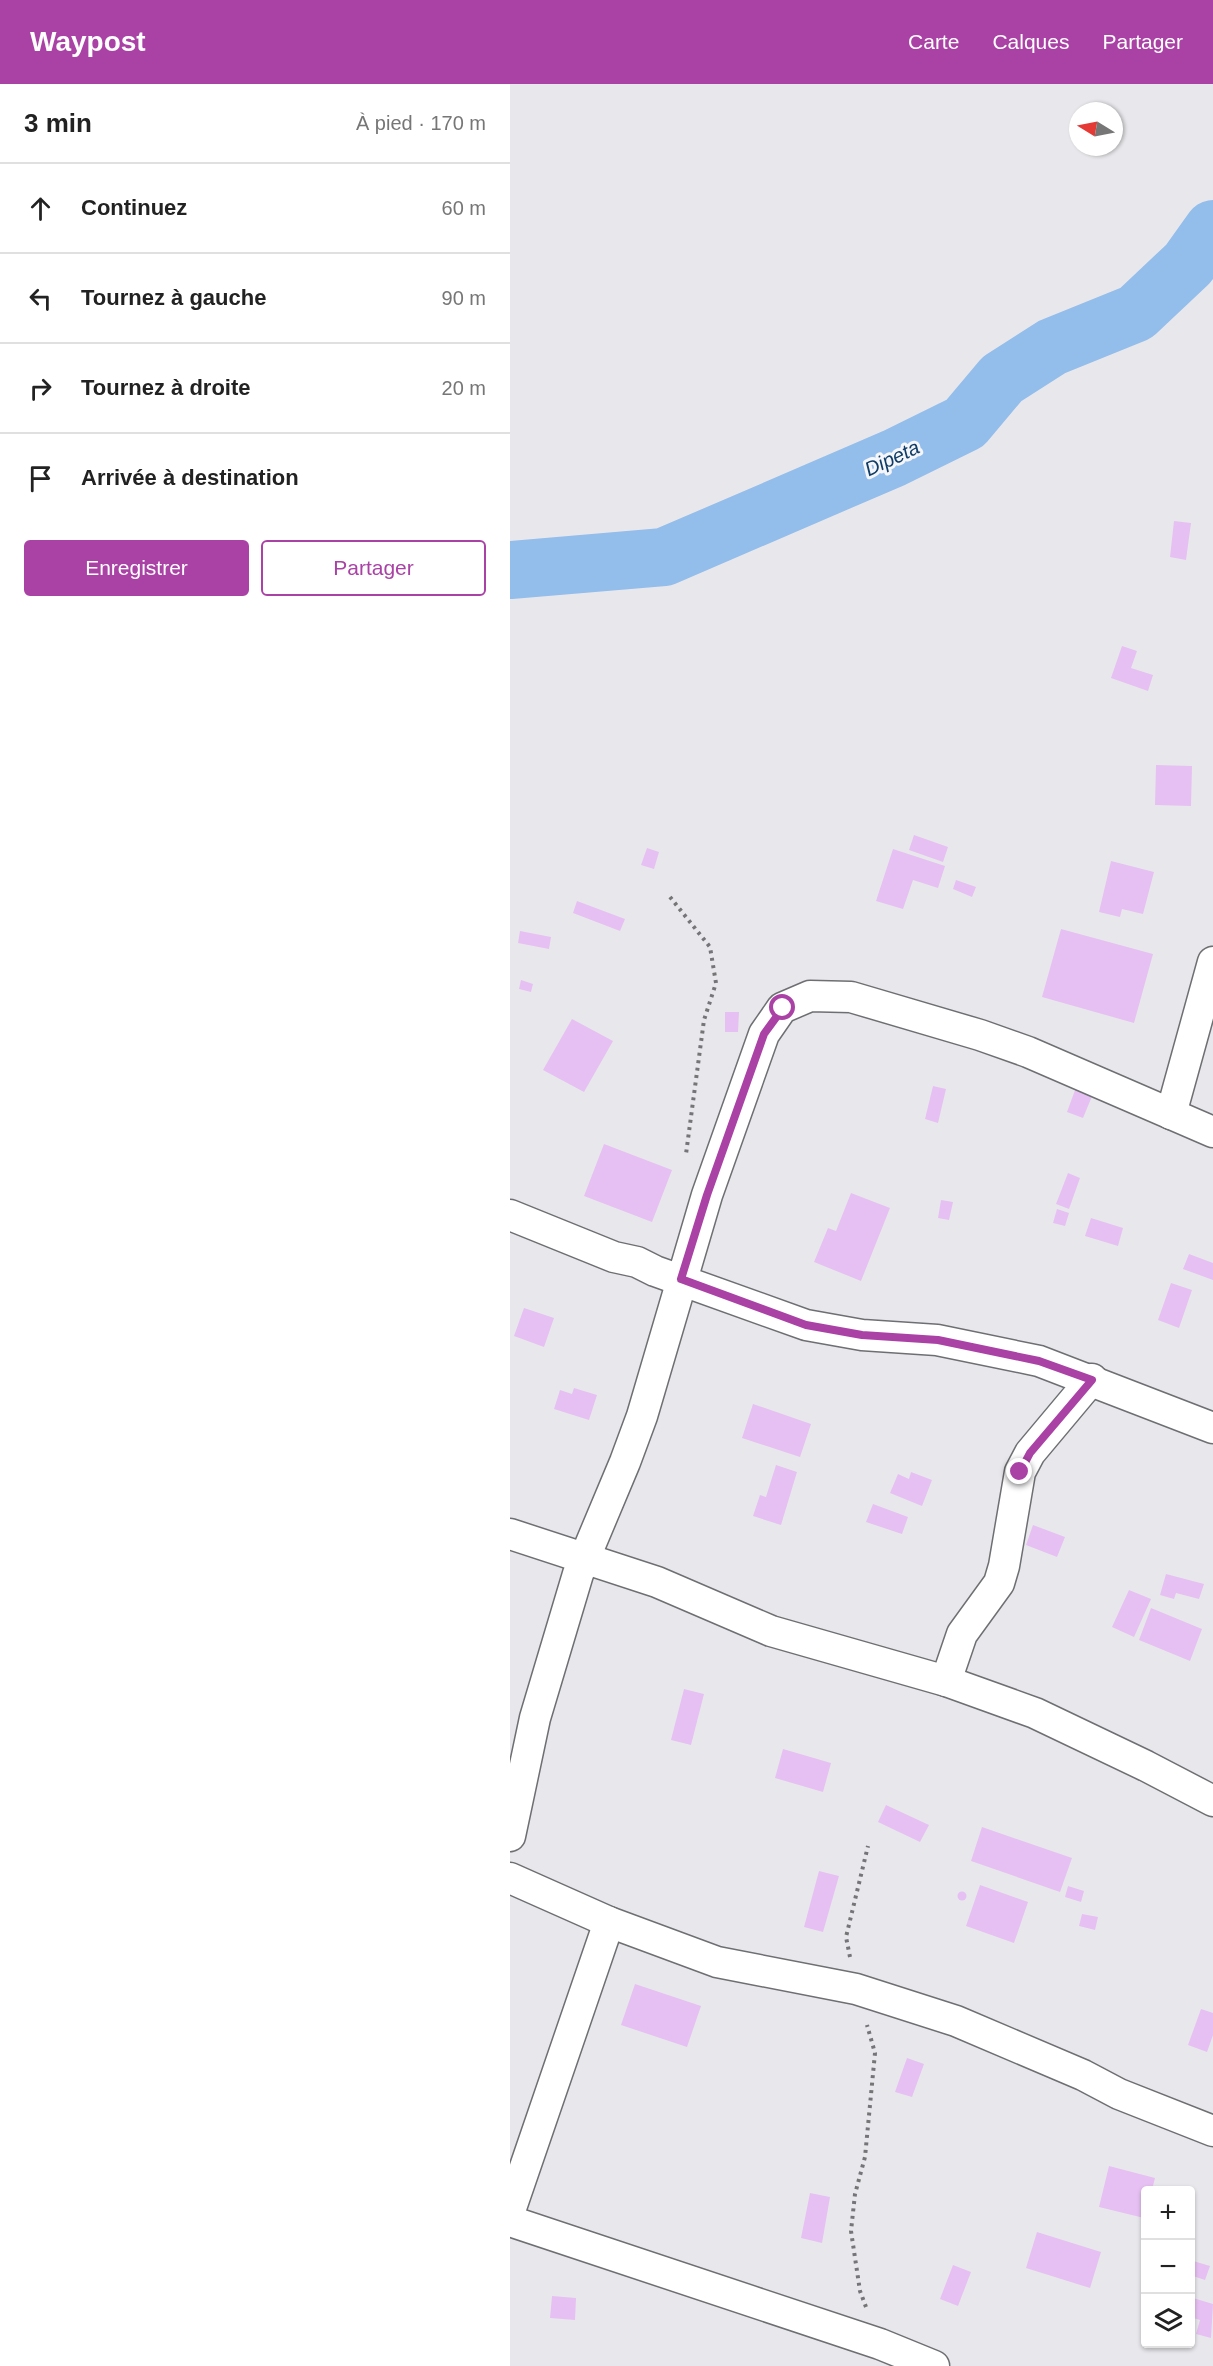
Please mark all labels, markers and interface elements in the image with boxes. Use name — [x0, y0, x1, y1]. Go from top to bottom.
text: Waypost — [30, 26, 146, 57]
text: Carte — [908, 30, 959, 53]
text: Calques — [992, 30, 1069, 53]
text: Partager — [1102, 30, 1183, 53]
north arrow — [1069, 102, 1123, 156]
text: 3 min — [24, 108, 92, 138]
text: À pied · 170 m — [356, 112, 486, 134]
icon: ahead — [24, 192, 57, 225]
text: Continuez — [81, 195, 187, 220]
text: 60 m — [442, 197, 486, 219]
icon: left — [24, 282, 57, 315]
text: Tournez à gauche — [81, 285, 266, 310]
text: 90 m — [442, 287, 486, 309]
icon: right — [24, 372, 57, 405]
text: Tournez à droite — [81, 375, 251, 400]
text: 20 m — [442, 377, 486, 399]
water label: Dipeta — [861, 436, 923, 480]
icon: arrive — [24, 462, 57, 495]
text: Arrivée à destination — [81, 465, 299, 490]
button: Enregistrer — [24, 540, 249, 596]
button: Partager — [261, 540, 486, 596]
route start — [769, 994, 795, 1020]
route end — [1006, 1458, 1032, 1484]
map controls — [1141, 2186, 1195, 2348]
button: + — [1141, 2186, 1195, 2240]
button: − — [1141, 2240, 1195, 2294]
button: layers — [1141, 2294, 1195, 2348]

